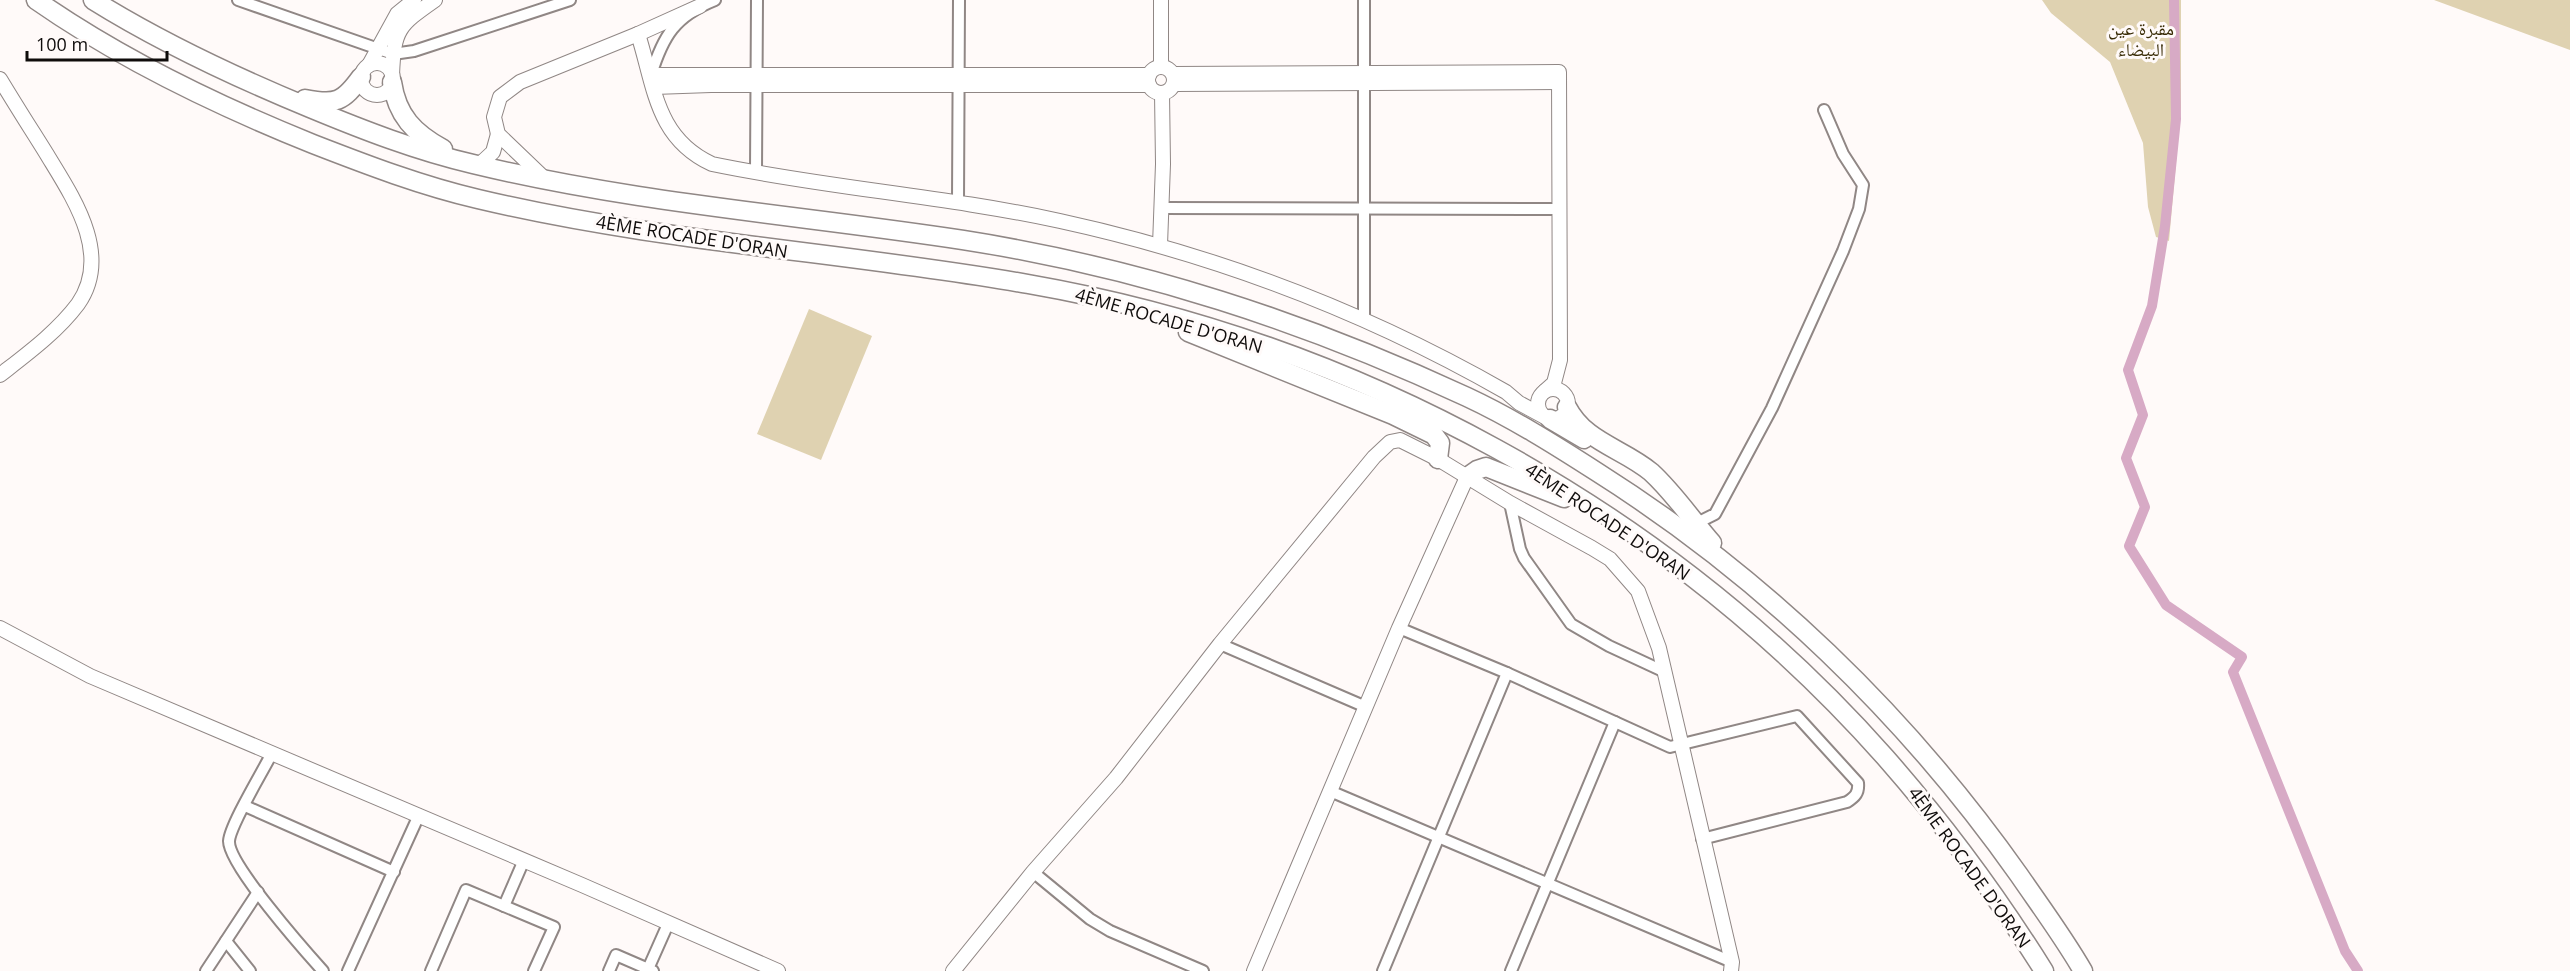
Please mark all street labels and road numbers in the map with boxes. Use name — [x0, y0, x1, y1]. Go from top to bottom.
street label: 4ÈME ROCADE D'ORAN — [594, 209, 790, 263]
street label: 4ÈME ROCADE D'ORAN — [1073, 282, 1265, 358]
street label: 4ÈME ROCADE D'ORAN — [1521, 457, 1695, 585]
street label: 4ÈME ROCADE D'ORAN — [1903, 782, 2037, 952]

